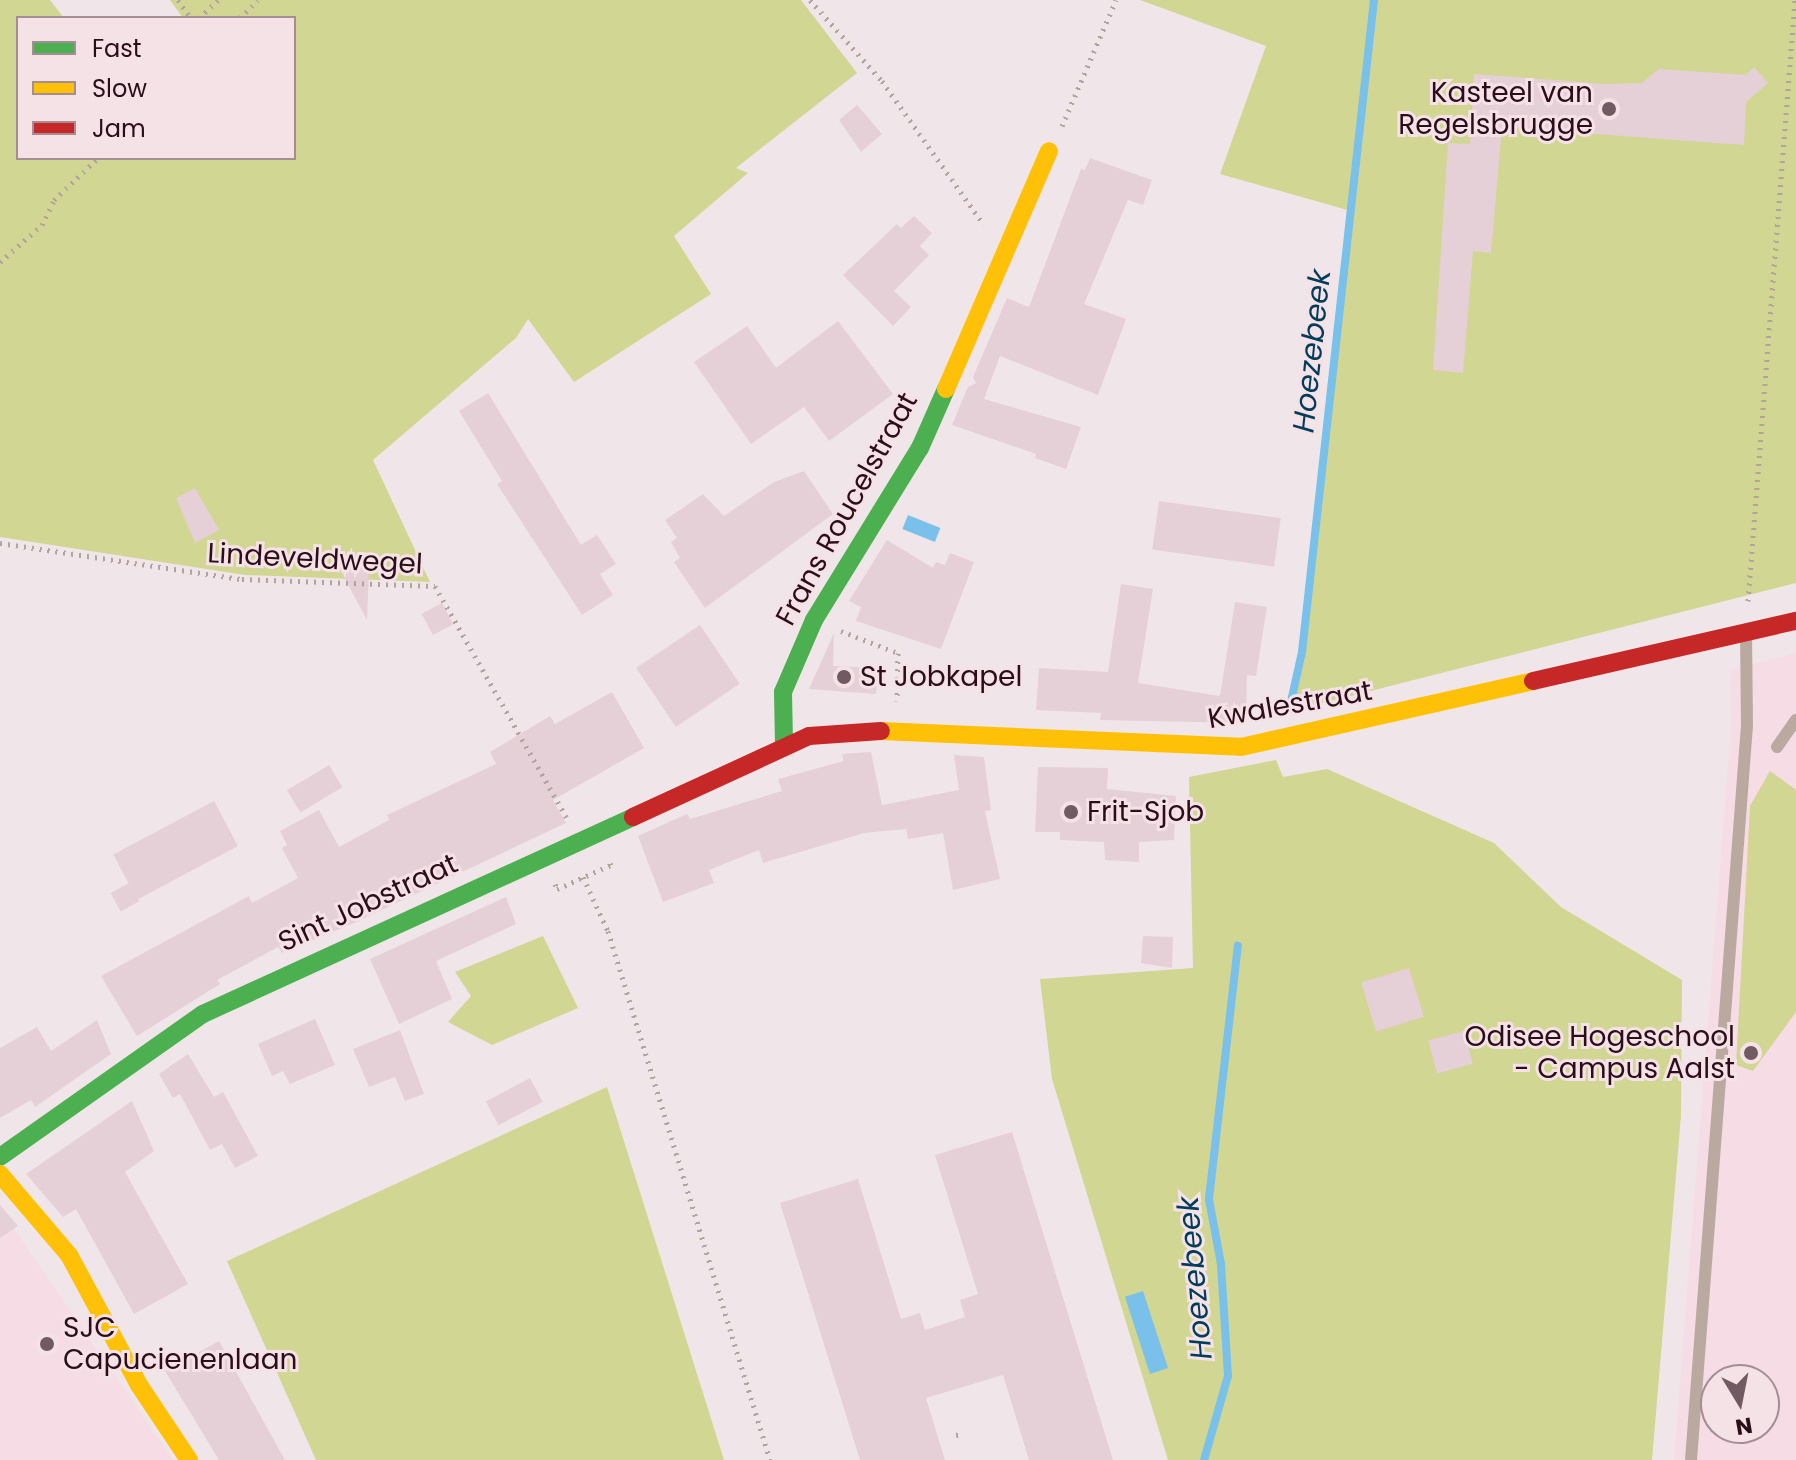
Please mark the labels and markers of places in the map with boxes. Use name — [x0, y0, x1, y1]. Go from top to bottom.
place label: Kasteel van Regelsbrugge — [1398, 76, 1593, 142]
marker: Kasteel van Regelsbrugge — [1600, 100, 1618, 118]
place label: St Jobkapel — [860, 660, 1022, 694]
marker: St Jobkapel — [835, 668, 853, 686]
place label: Frit-Sjob — [1087, 795, 1204, 829]
marker: Frit-Sjob — [1062, 803, 1080, 821]
place label: Odisee Hogeschool - Campus Aalst — [1465, 1020, 1735, 1086]
marker: Odisee Hogeschool - Campus Aalst — [1742, 1044, 1760, 1062]
place label: SJC Capucienenlaan — [63, 1311, 297, 1377]
marker: SJC Capucienenlaan — [38, 1335, 56, 1353]

